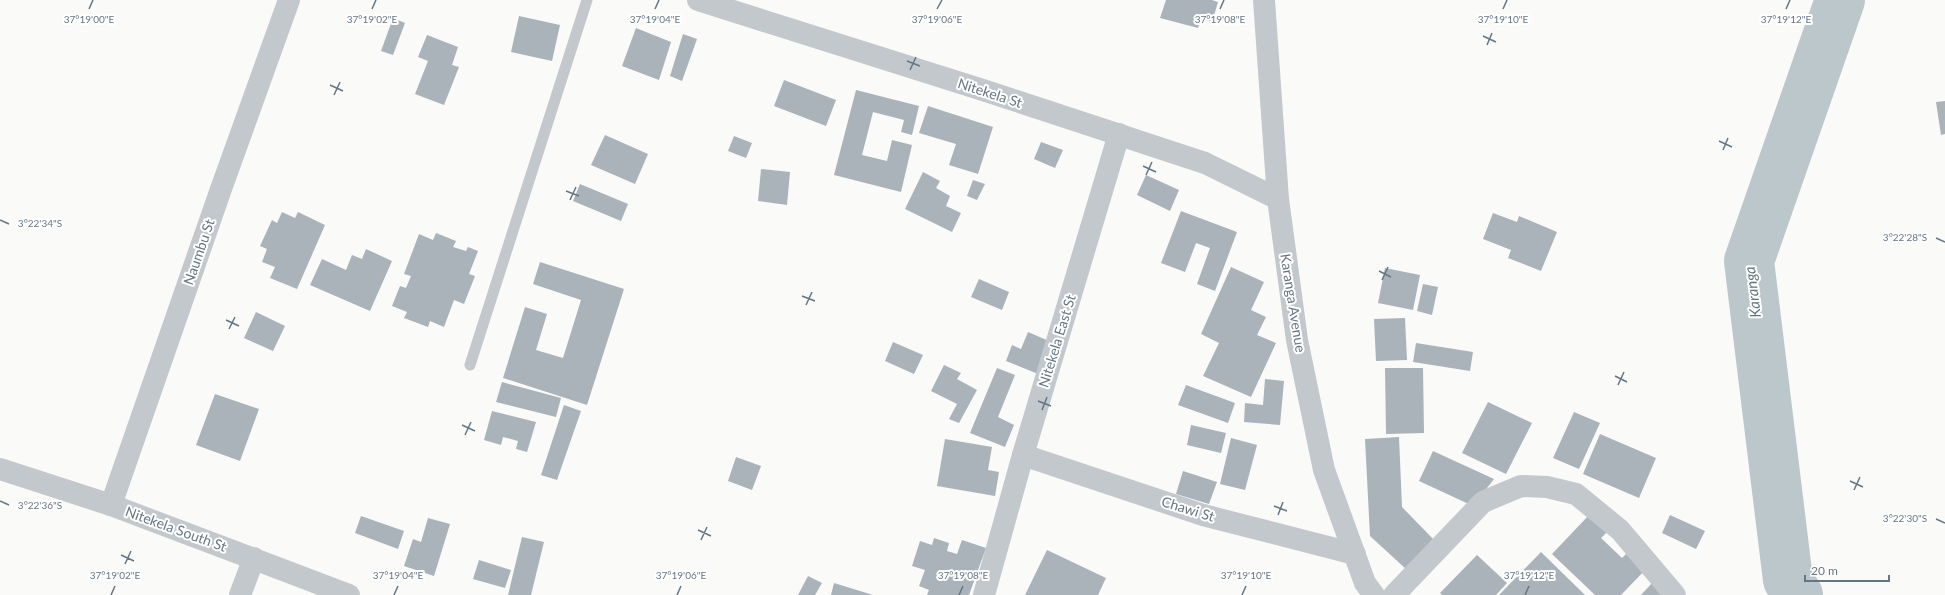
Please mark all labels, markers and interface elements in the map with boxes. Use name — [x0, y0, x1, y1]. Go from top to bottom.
text: 37°19'00"E — [64, 13, 114, 25]
text: 37°19'02"E — [347, 13, 397, 25]
text: 37°19'04"E — [630, 13, 680, 25]
text: 37°19'06"E — [912, 13, 962, 25]
text: 37°19'08"E — [1195, 13, 1245, 25]
text: 37°19'10"E — [1478, 13, 1528, 25]
text: 37°19'12"E — [1761, 13, 1811, 25]
street label: Nitekela St — [956, 74, 1024, 111]
text: 3°22'34"S — [18, 217, 62, 229]
street label: Naumbu St — [179, 217, 218, 287]
text: 3°22'28"S — [1883, 231, 1927, 243]
street label: Karanga Avenue — [1277, 252, 1310, 353]
water label: Karanga — [1740, 265, 1764, 319]
street label: Nitekela East St — [1034, 292, 1079, 389]
street label: Chawi St — [1160, 492, 1217, 525]
text: 3°22'36"S — [18, 499, 62, 511]
street label: Nitekela South St — [123, 502, 229, 555]
text: 3°22'30"S — [1883, 512, 1927, 524]
scale bar — [1805, 557, 1889, 583]
text: 20 m — [1811, 563, 1838, 578]
text: 37°19'02"E — [90, 569, 140, 581]
text: 37°19'04"E — [373, 569, 423, 581]
text: 37°19'06"E — [656, 569, 706, 581]
text: 37°19'08"E — [938, 569, 988, 581]
text: 37°19'10"E — [1221, 569, 1271, 581]
text: 37°19'12"E — [1504, 569, 1554, 581]

